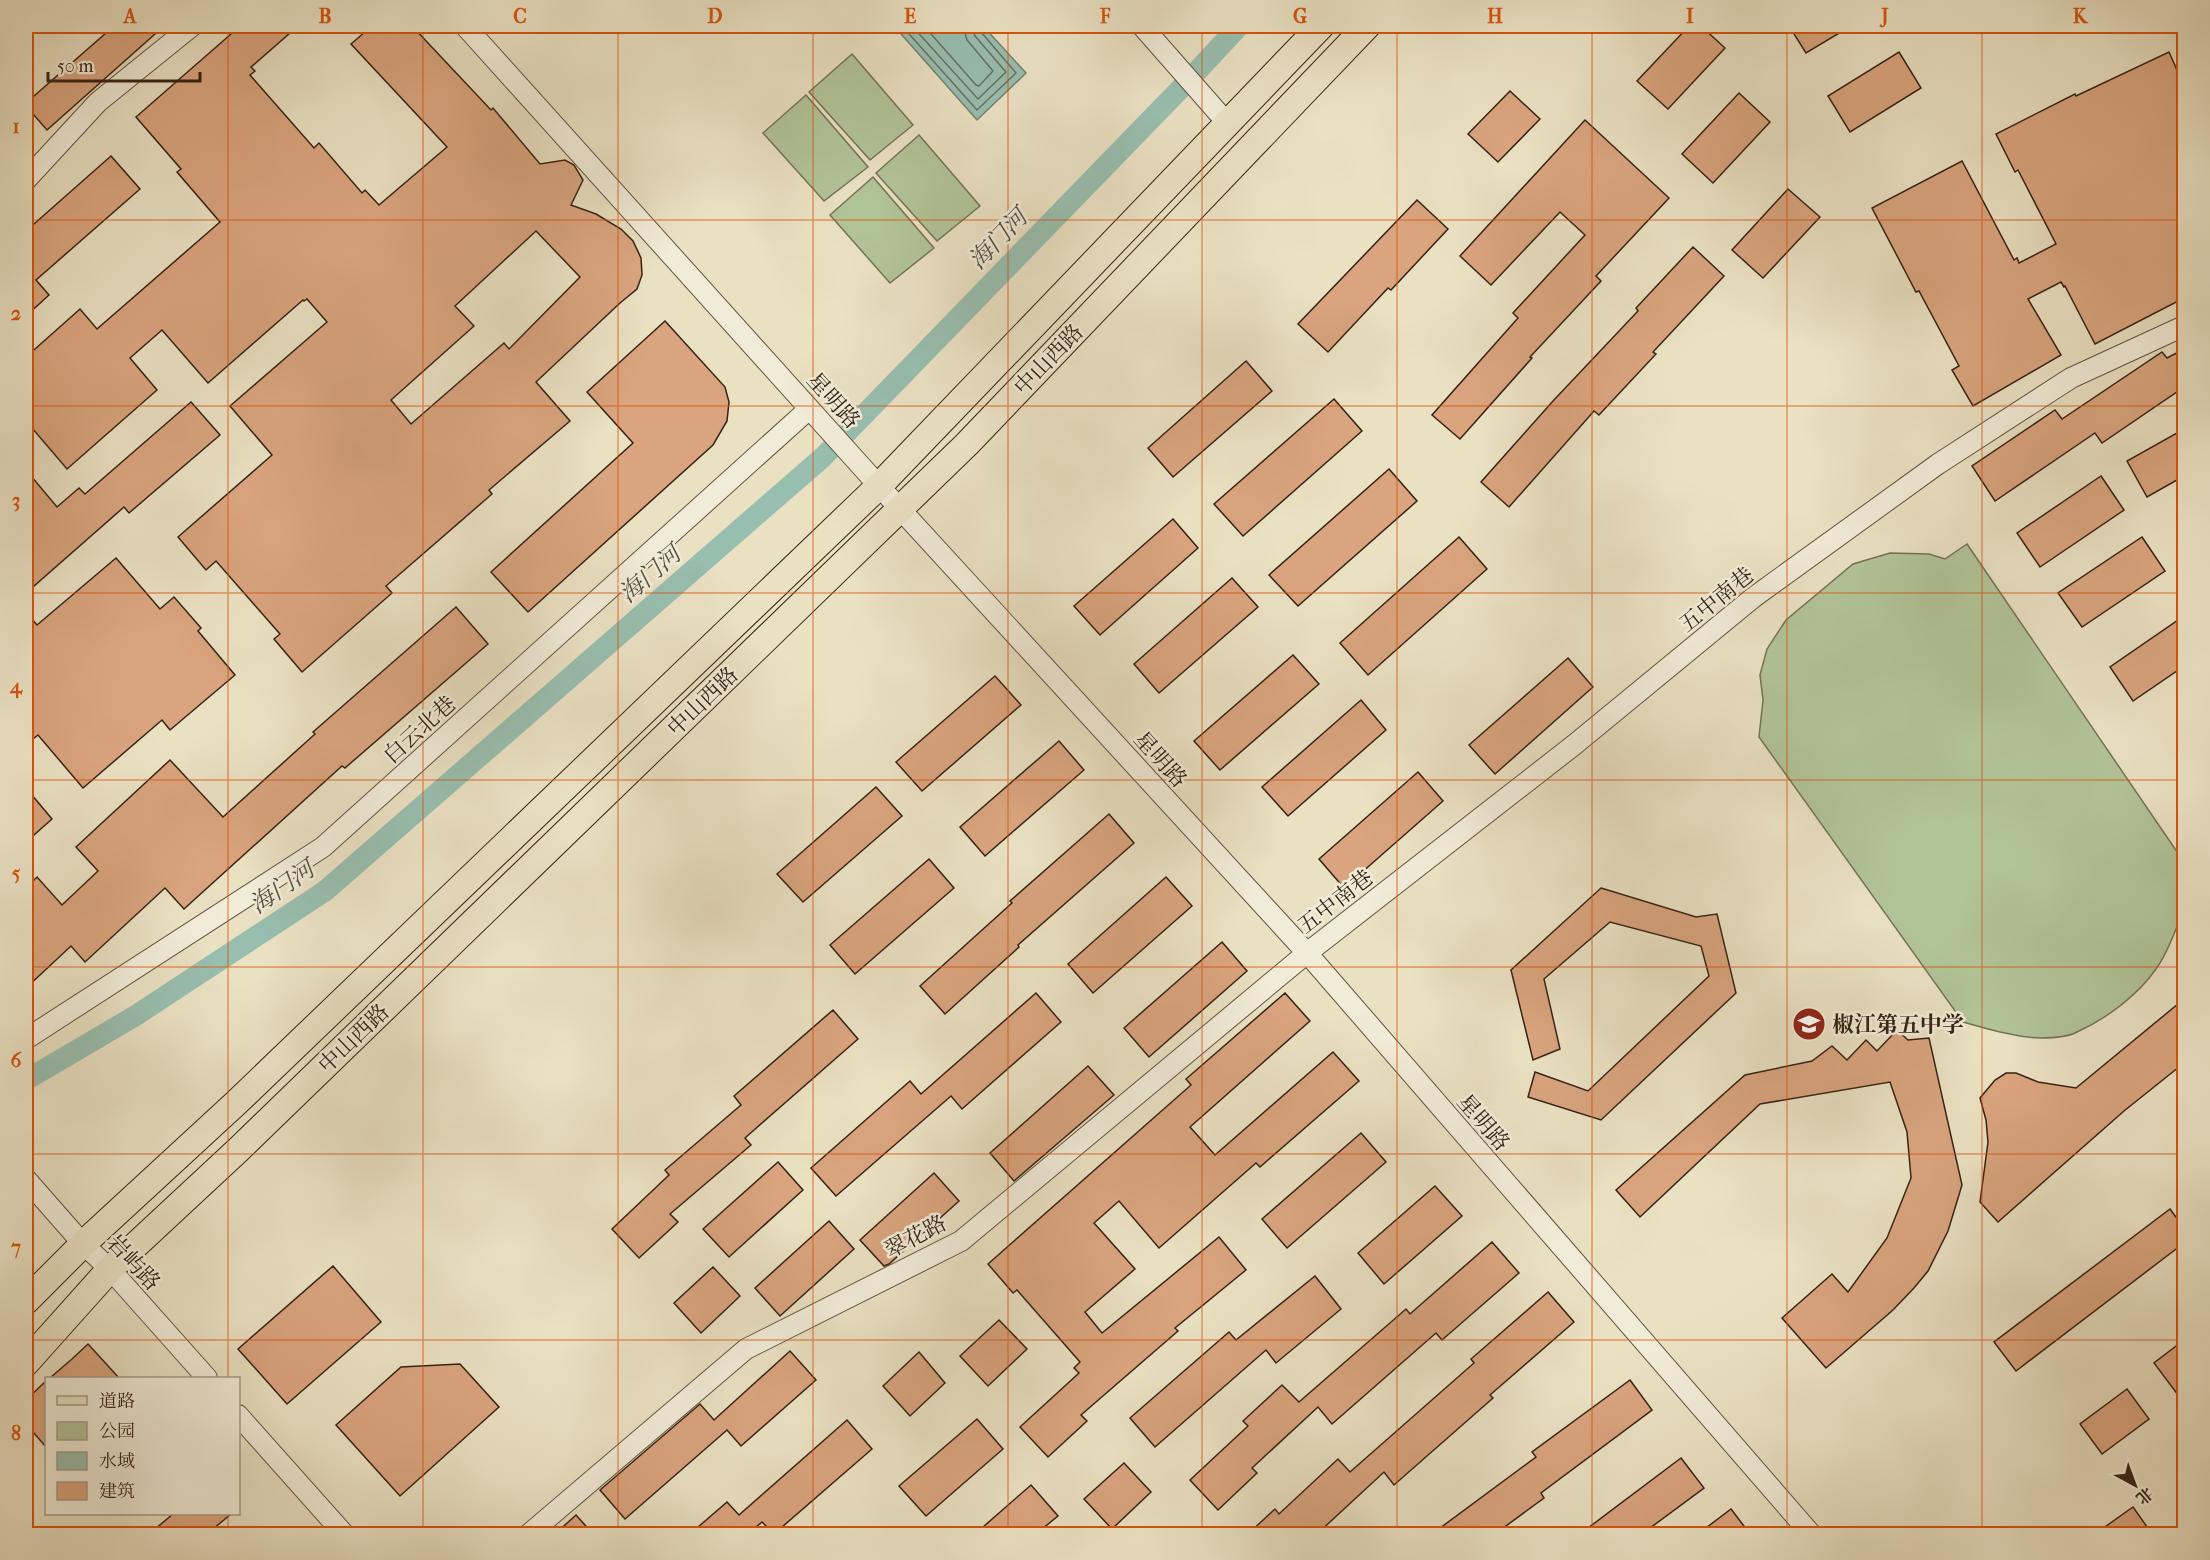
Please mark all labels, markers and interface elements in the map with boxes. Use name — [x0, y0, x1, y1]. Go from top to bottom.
text: A — [122, 5, 138, 28]
text: B — [318, 5, 332, 28]
text: C — [513, 5, 527, 28]
text: D — [707, 5, 723, 28]
text: E — [904, 5, 916, 28]
text: F — [1099, 5, 1111, 28]
text: G — [1293, 5, 1307, 28]
text: H — [1487, 5, 1503, 28]
text: I — [1686, 5, 1694, 28]
text: J — [1879, 5, 1889, 28]
text: K — [2073, 5, 2089, 28]
scale bar — [48, 45, 200, 83]
text: 50 m — [57, 56, 94, 77]
text: 1 — [12, 115, 20, 138]
water label: 海门河 — [963, 201, 1036, 275]
text: 2 — [11, 302, 21, 325]
street label: 中山西路 — [1009, 319, 1089, 400]
street label: 星明路 — [802, 367, 865, 434]
text: 3 — [12, 489, 20, 512]
water label: 海门河 — [614, 537, 689, 608]
street label: 五中南巷 — [1674, 562, 1759, 638]
street label: 中山西路 — [662, 662, 743, 742]
text: 4 — [9, 675, 23, 699]
street label: 白云北巷 — [378, 691, 461, 769]
street label: 星明路 — [1129, 726, 1192, 793]
water label: 海门河 — [244, 853, 323, 919]
text: 5 — [12, 862, 21, 885]
street label: 五中南巷 — [1293, 864, 1378, 939]
street label: 中山西路 — [313, 999, 394, 1079]
school or university icon: 椒江第五中学 — [1791, 1006, 1827, 1042]
place label: 椒江第五中学 — [1832, 1012, 1964, 1038]
text: 6 — [11, 1049, 23, 1072]
street label: 星明路 — [1452, 1089, 1515, 1156]
street label: 翠花路 — [880, 1210, 951, 1264]
street label: 岩屿路 — [101, 1230, 165, 1296]
text: 7 — [10, 1236, 21, 1259]
legend — [45, 1377, 240, 1515]
text: 道路 — [99, 1391, 135, 1412]
text: 公园 — [99, 1421, 135, 1442]
text: 8 — [11, 1422, 21, 1445]
text: 水域 — [99, 1451, 135, 1472]
north arrow — [2105, 1455, 2165, 1515]
text: 建筑 — [99, 1481, 135, 1502]
text: 北 — [2132, 1484, 2157, 1508]

